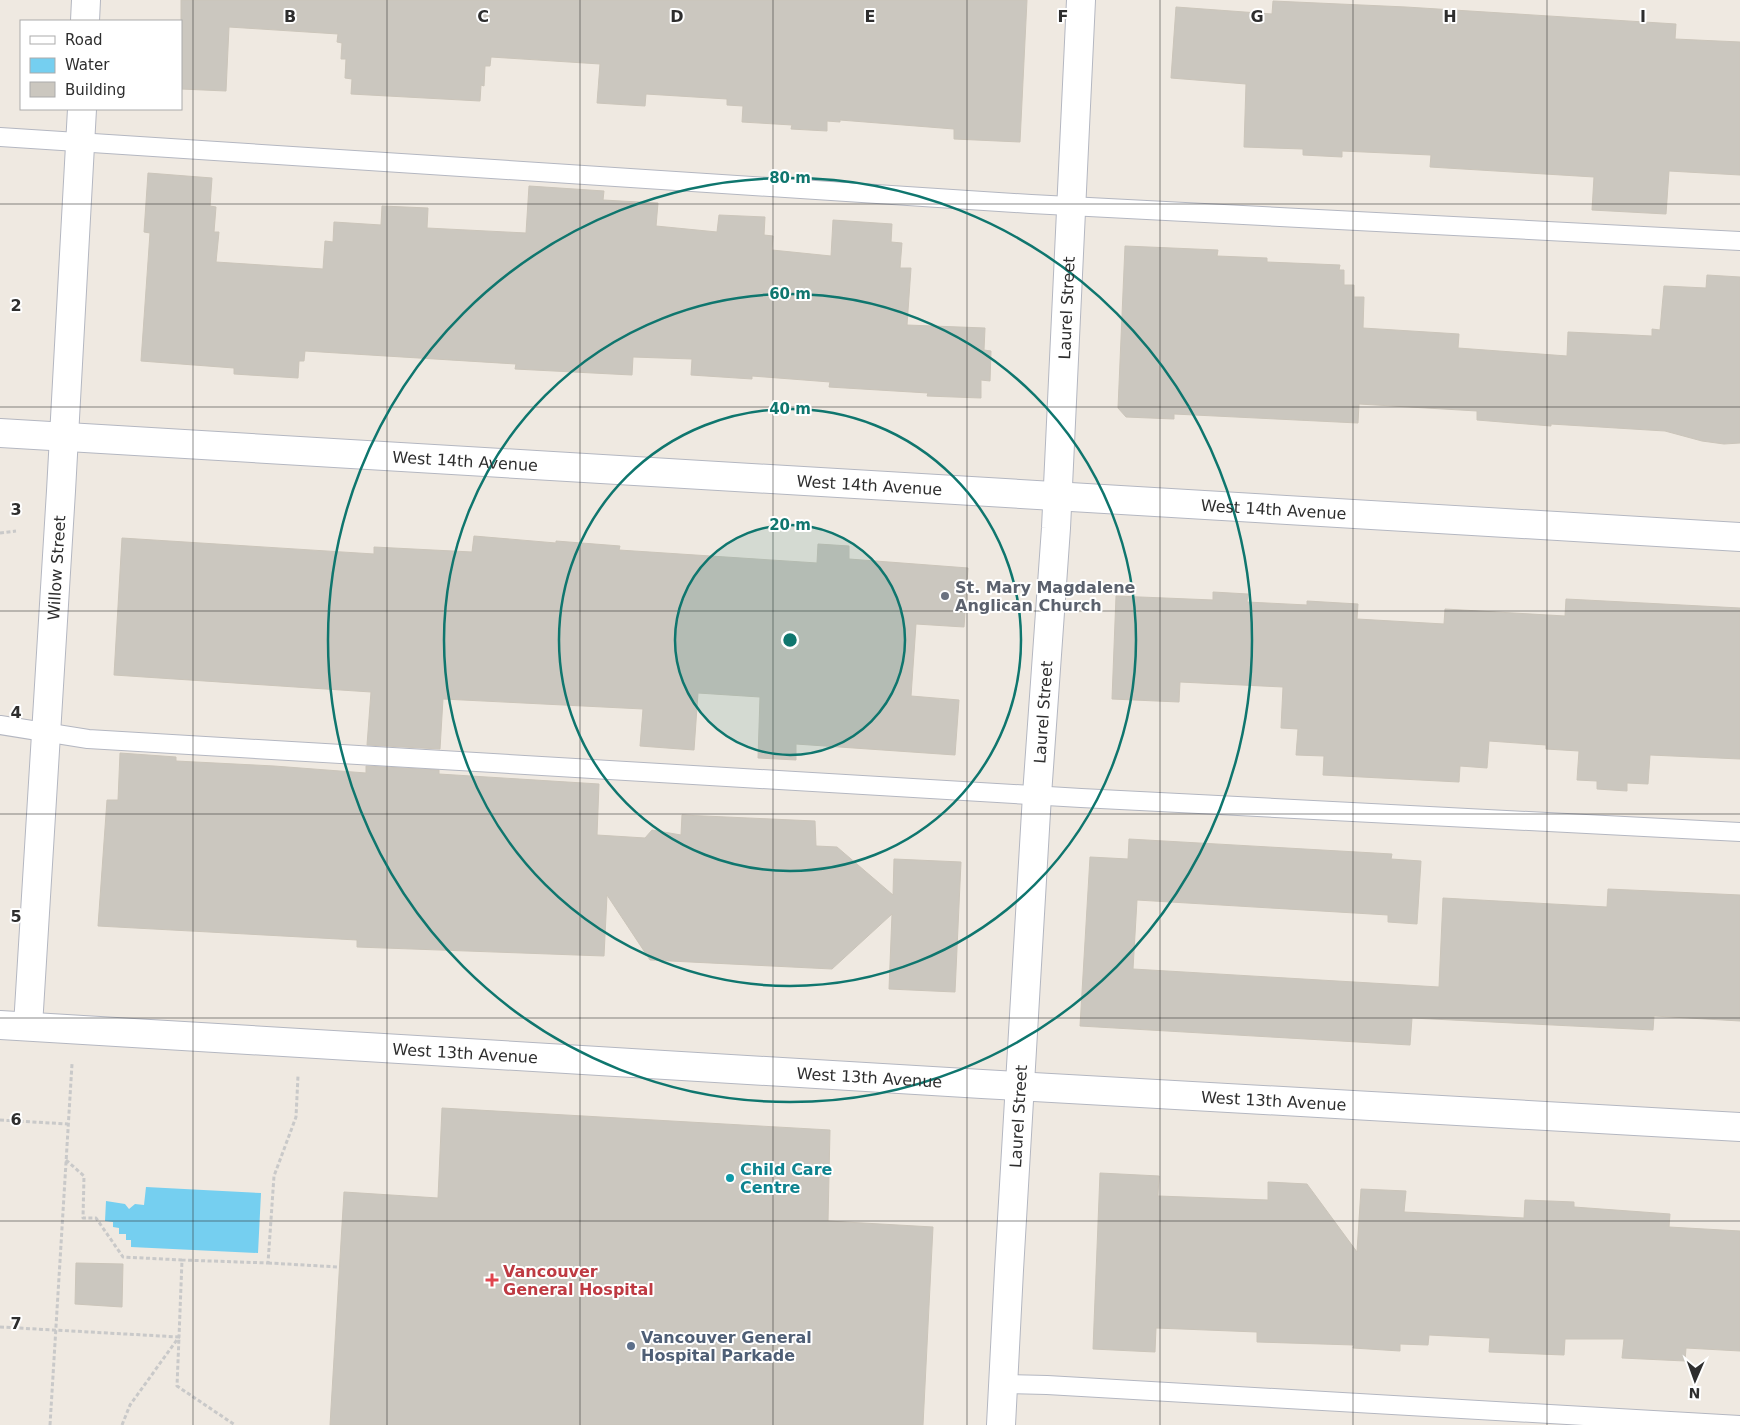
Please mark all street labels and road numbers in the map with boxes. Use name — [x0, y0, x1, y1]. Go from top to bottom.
street label: Laurel Street — [1054, 256, 1078, 360]
street label: West 14th Avenue — [392, 447, 539, 475]
street label: West 14th Avenue — [796, 471, 943, 499]
street label: West 14th Avenue — [1200, 495, 1347, 523]
street label: Willow Street — [44, 515, 69, 621]
street label: Laurel Street — [1030, 660, 1056, 764]
street label: West 13th Avenue — [392, 1039, 538, 1067]
street label: West 13th Avenue — [796, 1063, 943, 1091]
street label: Laurel Street — [1006, 1064, 1031, 1169]
street label: West 13th Avenue — [1200, 1087, 1347, 1114]

